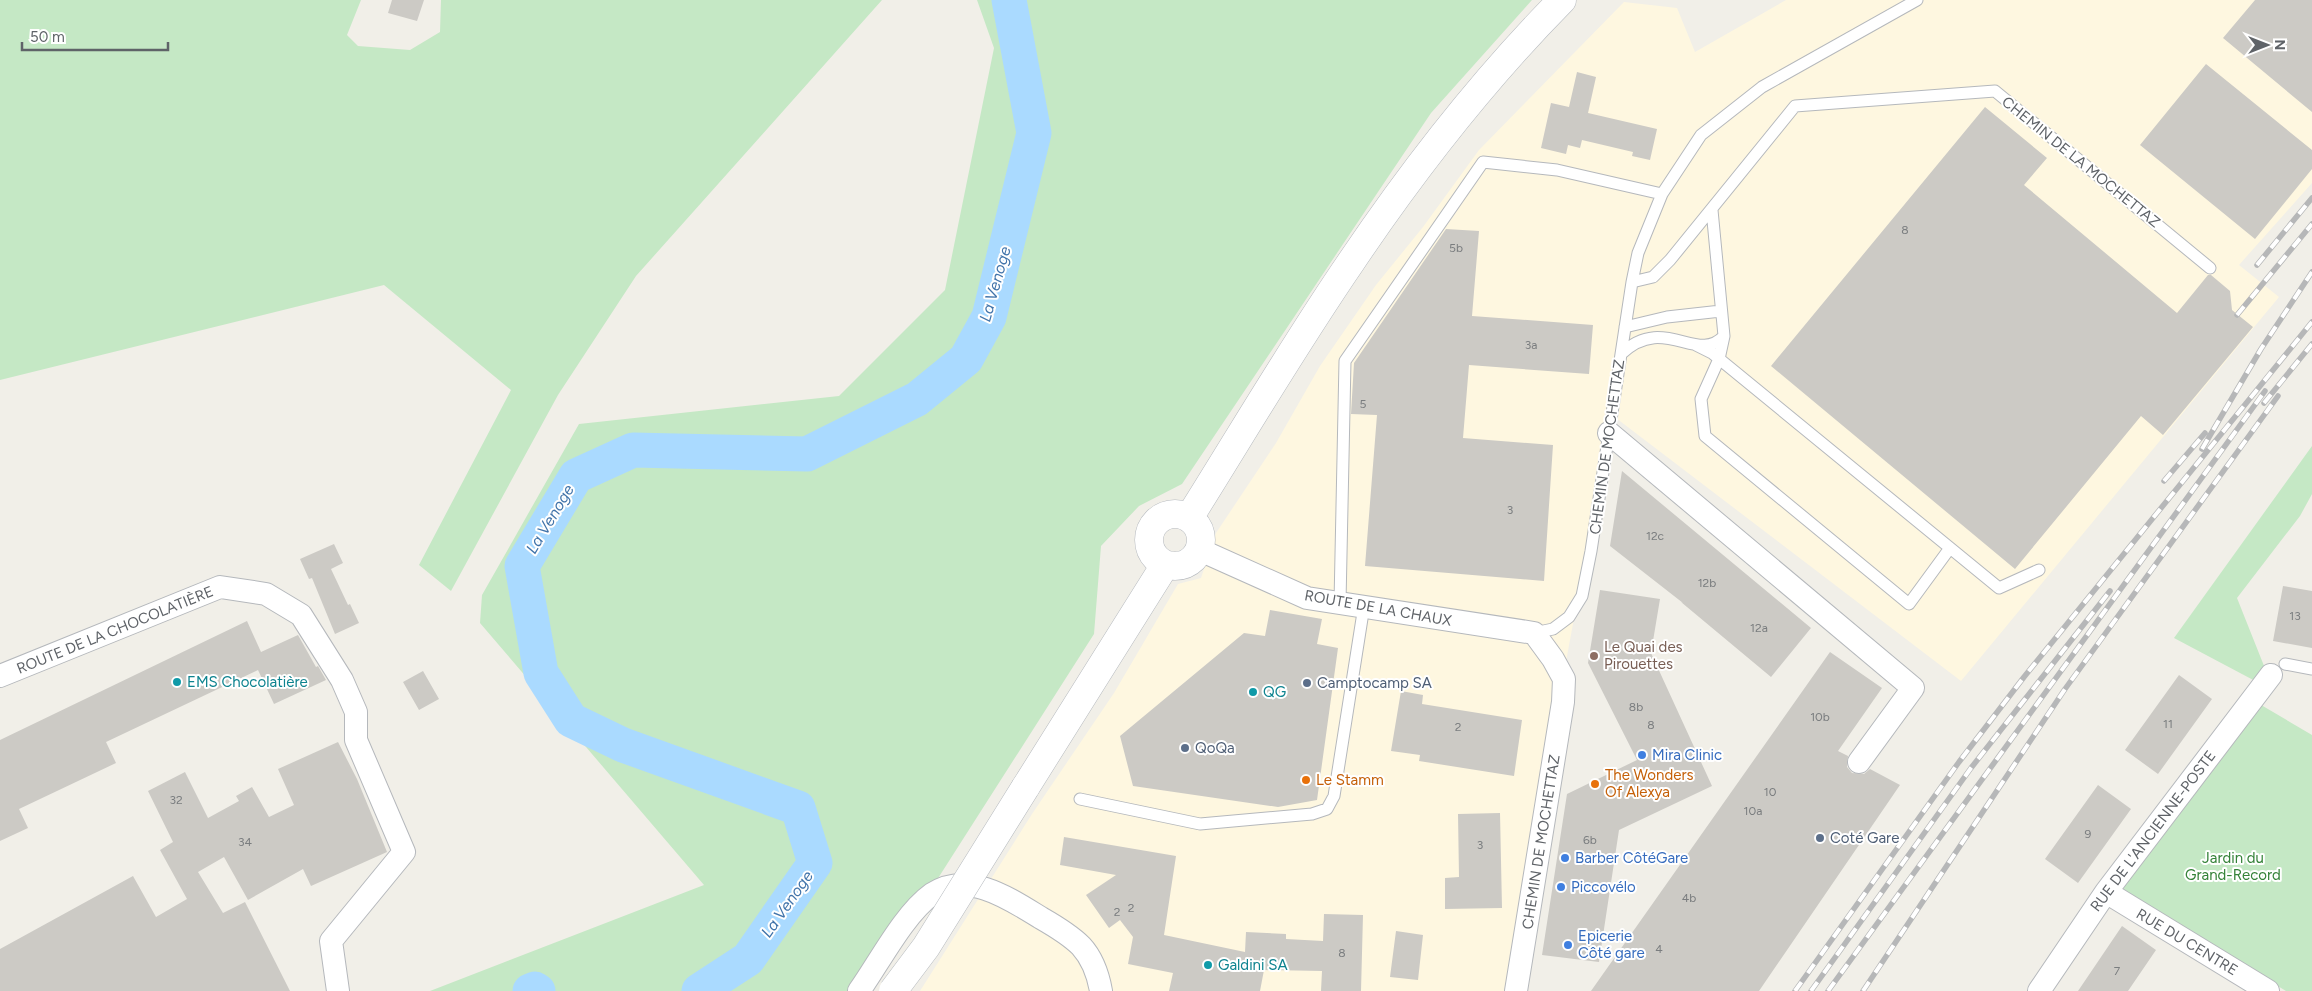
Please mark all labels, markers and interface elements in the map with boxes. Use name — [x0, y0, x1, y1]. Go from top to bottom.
scale bar — [22, 20, 169, 52]
north arrow — [2242, 20, 2292, 70]
text: 50 m — [30, 28, 65, 46]
text: N — [2271, 40, 2288, 50]
street label: CHEMIN DE LA MOCHETTAZ — [1998, 93, 2164, 231]
house number: 8 — [1901, 223, 1909, 237]
house number: 5b — [1449, 241, 1463, 255]
water label: La Venoge — [975, 244, 1015, 324]
house number: 3a — [1525, 338, 1537, 352]
street label: CHEMIN DE MOCHETTAZ — [1586, 358, 1628, 536]
house number: 5 — [1360, 397, 1367, 411]
water label: La Venoge — [522, 481, 578, 557]
house number: 3 — [1507, 503, 1513, 517]
house number: 12c — [1646, 529, 1665, 543]
house number: 12b — [1698, 576, 1716, 590]
street label: ROUTE DE LA CHOCOLATIÈRE — [14, 582, 216, 678]
street label: ROUTE DE LA CHAUX — [1303, 586, 1454, 630]
house number: 13 — [2289, 609, 2301, 623]
house number: 12a — [1750, 621, 1768, 635]
place label: Le Quai des Pirouettes — [1604, 638, 1683, 673]
marker: Le Quai des Pirouettes — [1588, 650, 1600, 662]
place label: EMS Chocolatière — [187, 673, 308, 691]
place label: Camptocamp SA — [1317, 674, 1432, 692]
marker: EMS Chocolatière — [171, 676, 183, 688]
marker: Camptocamp SA — [1301, 677, 1313, 689]
place label: QG — [1263, 683, 1286, 701]
marker: QG — [1247, 686, 1259, 698]
house number: 8b — [1629, 700, 1643, 714]
house number: 10b — [1810, 710, 1830, 724]
house number: 11 — [2163, 717, 2173, 731]
house number: 8 — [1647, 718, 1655, 732]
house number: 2 — [1455, 720, 1461, 734]
place label: QoQa — [1195, 739, 1235, 757]
marker: QoQa — [1179, 742, 1191, 754]
place label: Mira Clinic — [1652, 746, 1722, 764]
street label: RUE DE L'ANCIENNE-POSTE — [2087, 747, 2219, 915]
marker: Mira Clinic — [1636, 749, 1648, 761]
street label: CHEMIN DE MOCHETTAZ — [1518, 753, 1564, 931]
place label: The Wonders Of Alexya — [1605, 766, 1693, 801]
place label: Le Stamm — [1316, 771, 1384, 789]
marker: Le Stamm — [1300, 774, 1312, 786]
marker: The Wonders Of Alexya — [1589, 778, 1601, 790]
house number: 10 — [1764, 785, 1777, 799]
house number: 32 — [169, 793, 183, 807]
house number: 10a — [1744, 804, 1762, 818]
house number: 9 — [2085, 827, 2092, 841]
place label: Coté Gare — [1830, 829, 1899, 847]
marker: Coté Gare — [1814, 832, 1826, 844]
house number: 6b — [1583, 833, 1597, 847]
house number: 34 — [238, 835, 253, 849]
house number: 3 — [1477, 838, 1483, 852]
place label: Barber CôtéGare — [1575, 849, 1688, 867]
park label: Jardin du Grand-Record — [2185, 849, 2281, 884]
marker: Barber CôtéGare — [1559, 852, 1571, 864]
water label: La Venoge — [757, 867, 817, 941]
place label: Piccovélo — [1571, 878, 1636, 896]
marker: Piccovélo — [1555, 881, 1567, 893]
house number: 4b — [1682, 891, 1696, 905]
house number: 2 — [1128, 901, 1134, 915]
house number: 2 — [1114, 905, 1120, 919]
street label: RUE DU CENTRE — [2133, 905, 2241, 979]
place label: Epicerie Côté gare — [1578, 927, 1645, 962]
marker: Epicerie Côté gare — [1562, 939, 1574, 951]
house number: 4 — [1655, 942, 1663, 956]
house number: 8 — [1338, 946, 1346, 960]
place label: Galdini SA — [1218, 956, 1288, 974]
marker: Galdini SA — [1202, 959, 1214, 971]
house number: 7 — [2114, 964, 2121, 978]

